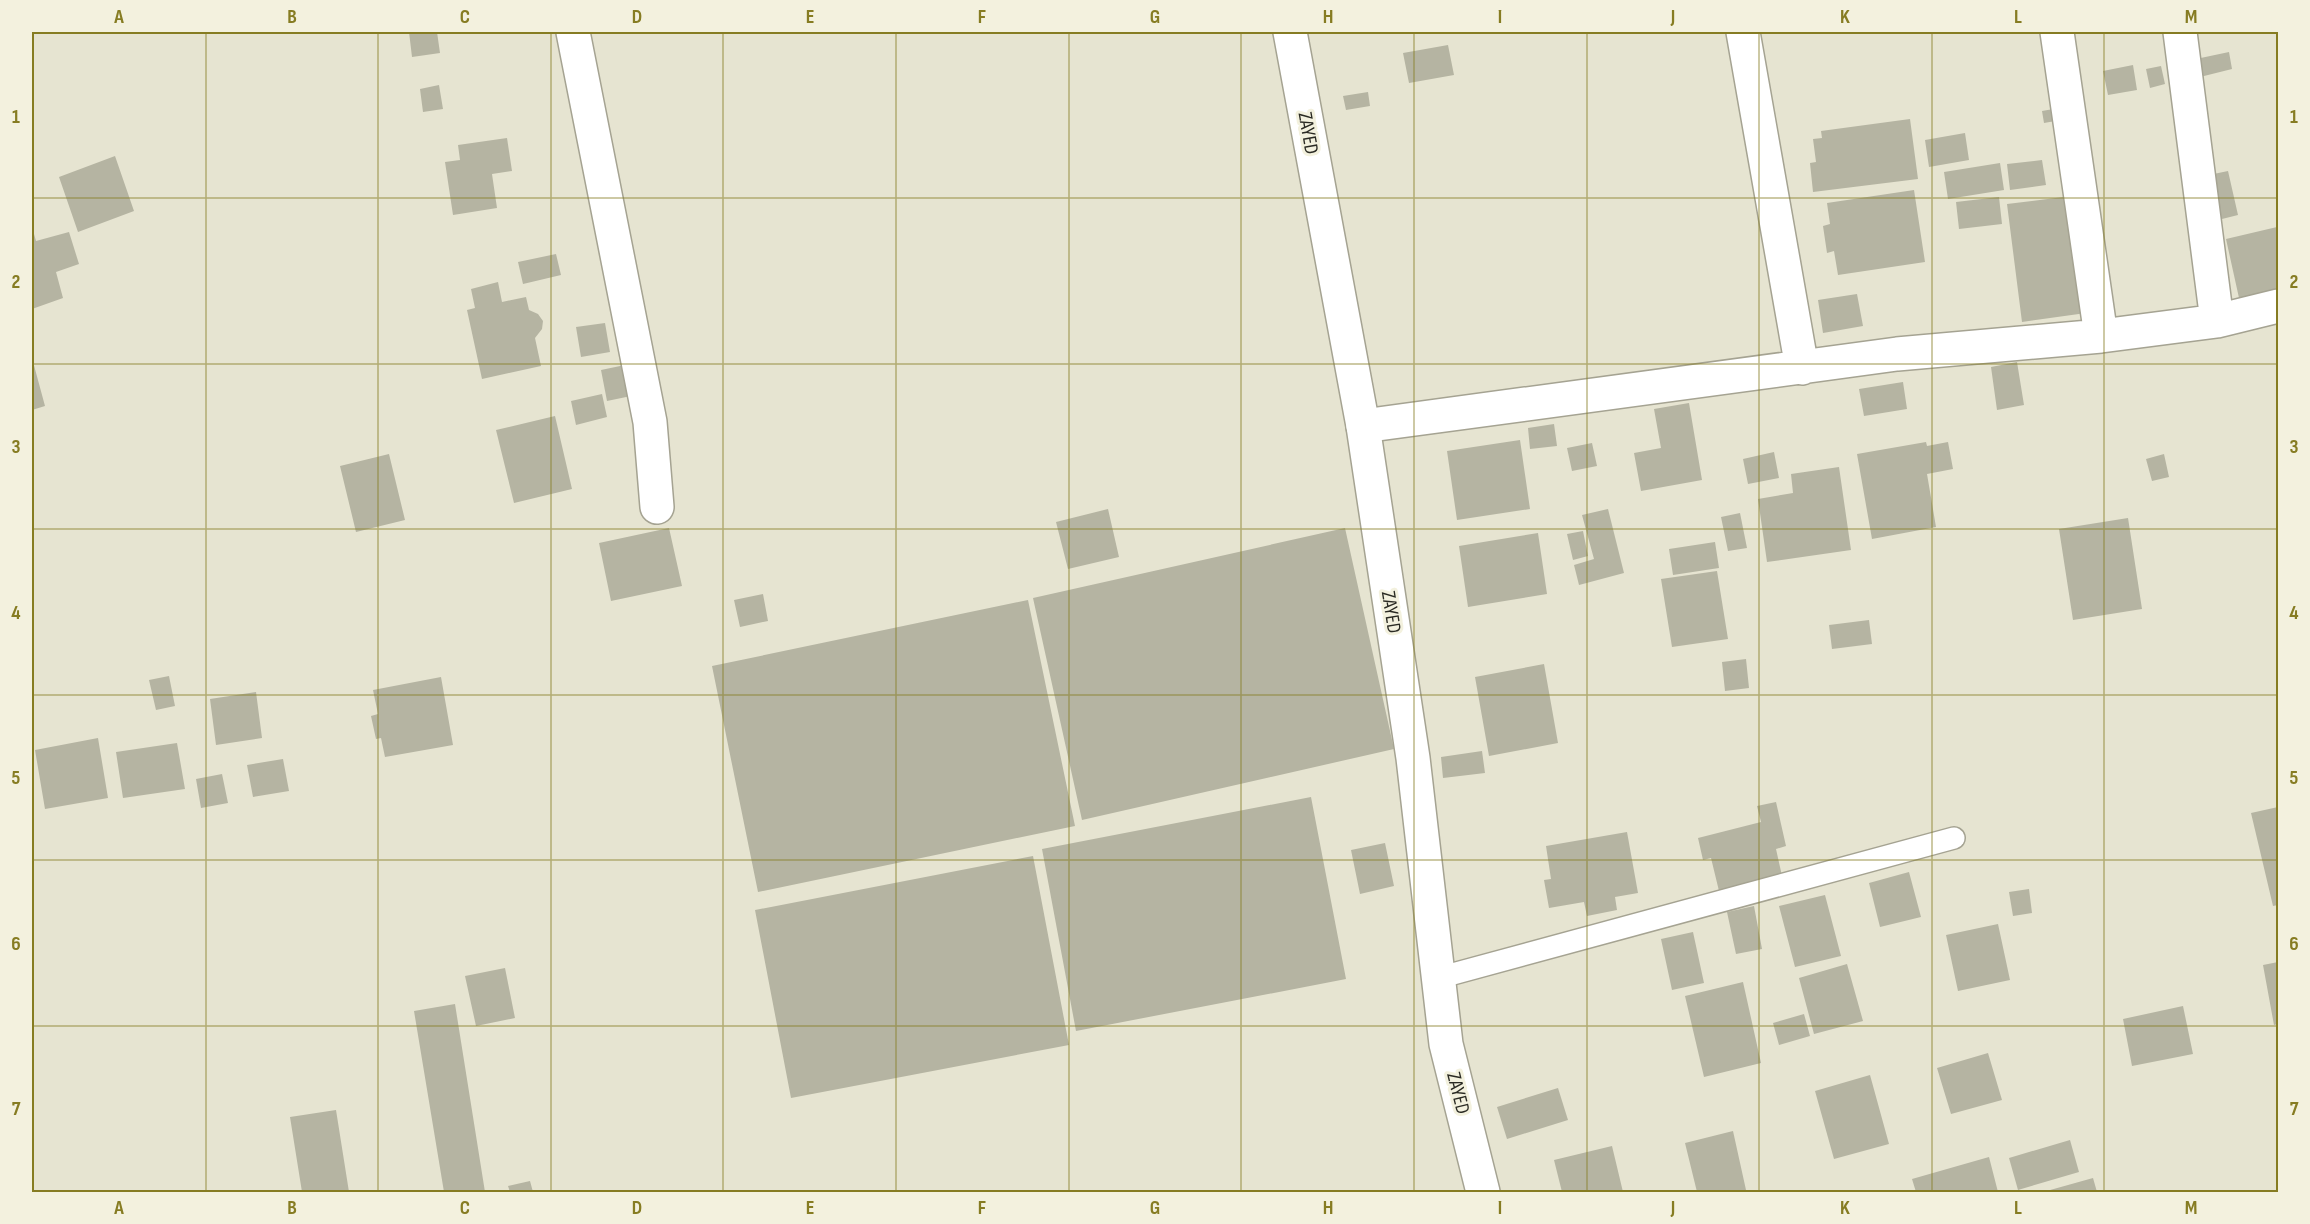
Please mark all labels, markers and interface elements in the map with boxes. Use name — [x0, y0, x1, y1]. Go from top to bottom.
text: A — [113, 5, 124, 29]
text: B — [287, 5, 297, 29]
text: C — [460, 5, 470, 29]
text: D — [632, 5, 642, 29]
text: E — [806, 5, 814, 29]
text: F — [978, 5, 986, 29]
text: G — [1150, 5, 1160, 29]
text: H — [1323, 5, 1333, 29]
text: I — [1498, 5, 1502, 29]
text: J — [1670, 5, 1675, 29]
text: K — [1840, 5, 1850, 29]
text: L — [2014, 5, 2022, 29]
text: M — [2185, 5, 2197, 29]
text: 1 — [12, 105, 20, 129]
text: 1 — [2290, 105, 2298, 129]
street label: ZAYED — [1292, 110, 1324, 156]
text: 2 — [12, 270, 20, 294]
text: 2 — [2290, 270, 2298, 294]
text: 3 — [12, 435, 21, 459]
text: 3 — [2290, 435, 2299, 459]
street label: ZAYED — [1376, 589, 1406, 635]
text: 4 — [11, 601, 21, 625]
text: 4 — [2289, 601, 2299, 625]
text: 5 — [12, 766, 21, 790]
text: 5 — [2290, 766, 2299, 790]
text: 6 — [11, 932, 21, 956]
text: 6 — [2289, 932, 2299, 956]
street label: ZAYED — [1441, 1070, 1475, 1116]
text: 7 — [12, 1097, 21, 1121]
text: 7 — [2290, 1097, 2299, 1121]
text: A — [113, 1196, 124, 1220]
text: B — [287, 1196, 297, 1220]
text: C — [460, 1196, 470, 1220]
text: D — [632, 1196, 642, 1220]
text: E — [806, 1196, 814, 1220]
text: F — [978, 1196, 986, 1220]
text: G — [1150, 1196, 1160, 1220]
text: H — [1323, 1196, 1333, 1220]
text: I — [1498, 1196, 1502, 1220]
text: J — [1670, 1196, 1675, 1220]
text: K — [1840, 1196, 1850, 1220]
text: L — [2014, 1196, 2022, 1220]
text: M — [2185, 1196, 2197, 1220]

